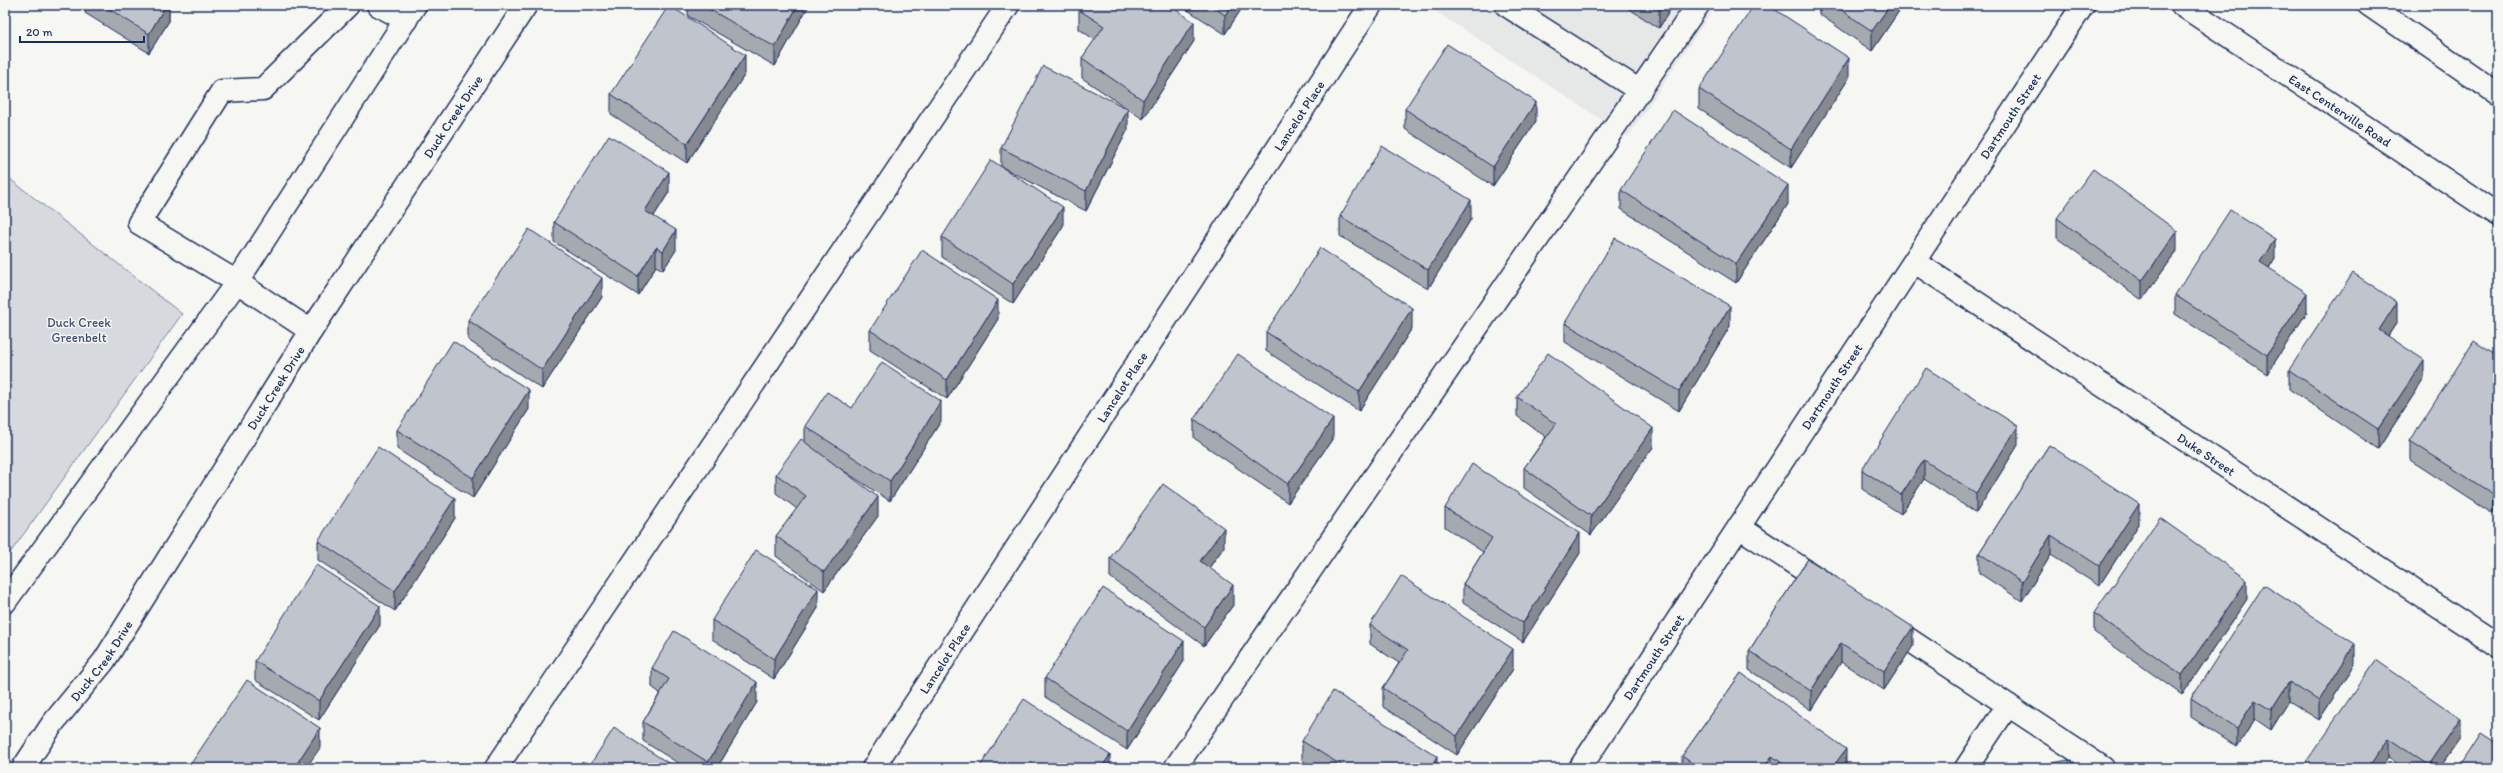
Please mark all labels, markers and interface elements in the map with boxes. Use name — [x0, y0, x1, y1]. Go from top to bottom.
scale bar — [20, 18, 144, 44]
text: 20 m — [26, 25, 53, 39]
street label: Dartmouth Street — [1977, 71, 2044, 162]
street label: East Centerville Road — [2286, 71, 2394, 150]
street label: Duck Creek Drive — [420, 72, 486, 161]
street label: Lancelot Place — [1271, 78, 1328, 154]
park label: Duck Creek Greenbelt — [47, 315, 111, 345]
street label: Dartmouth Street — [1798, 341, 1866, 432]
street label: Duck Creek Drive — [244, 343, 308, 433]
street label: Lancelot Place — [1094, 349, 1151, 425]
street label: Duke Street — [2174, 430, 2238, 479]
street label: Dartmouth Street — [1620, 612, 1687, 703]
street label: Duck Creek Drive — [67, 618, 136, 704]
street label: Lancelot Place — [917, 620, 973, 697]

